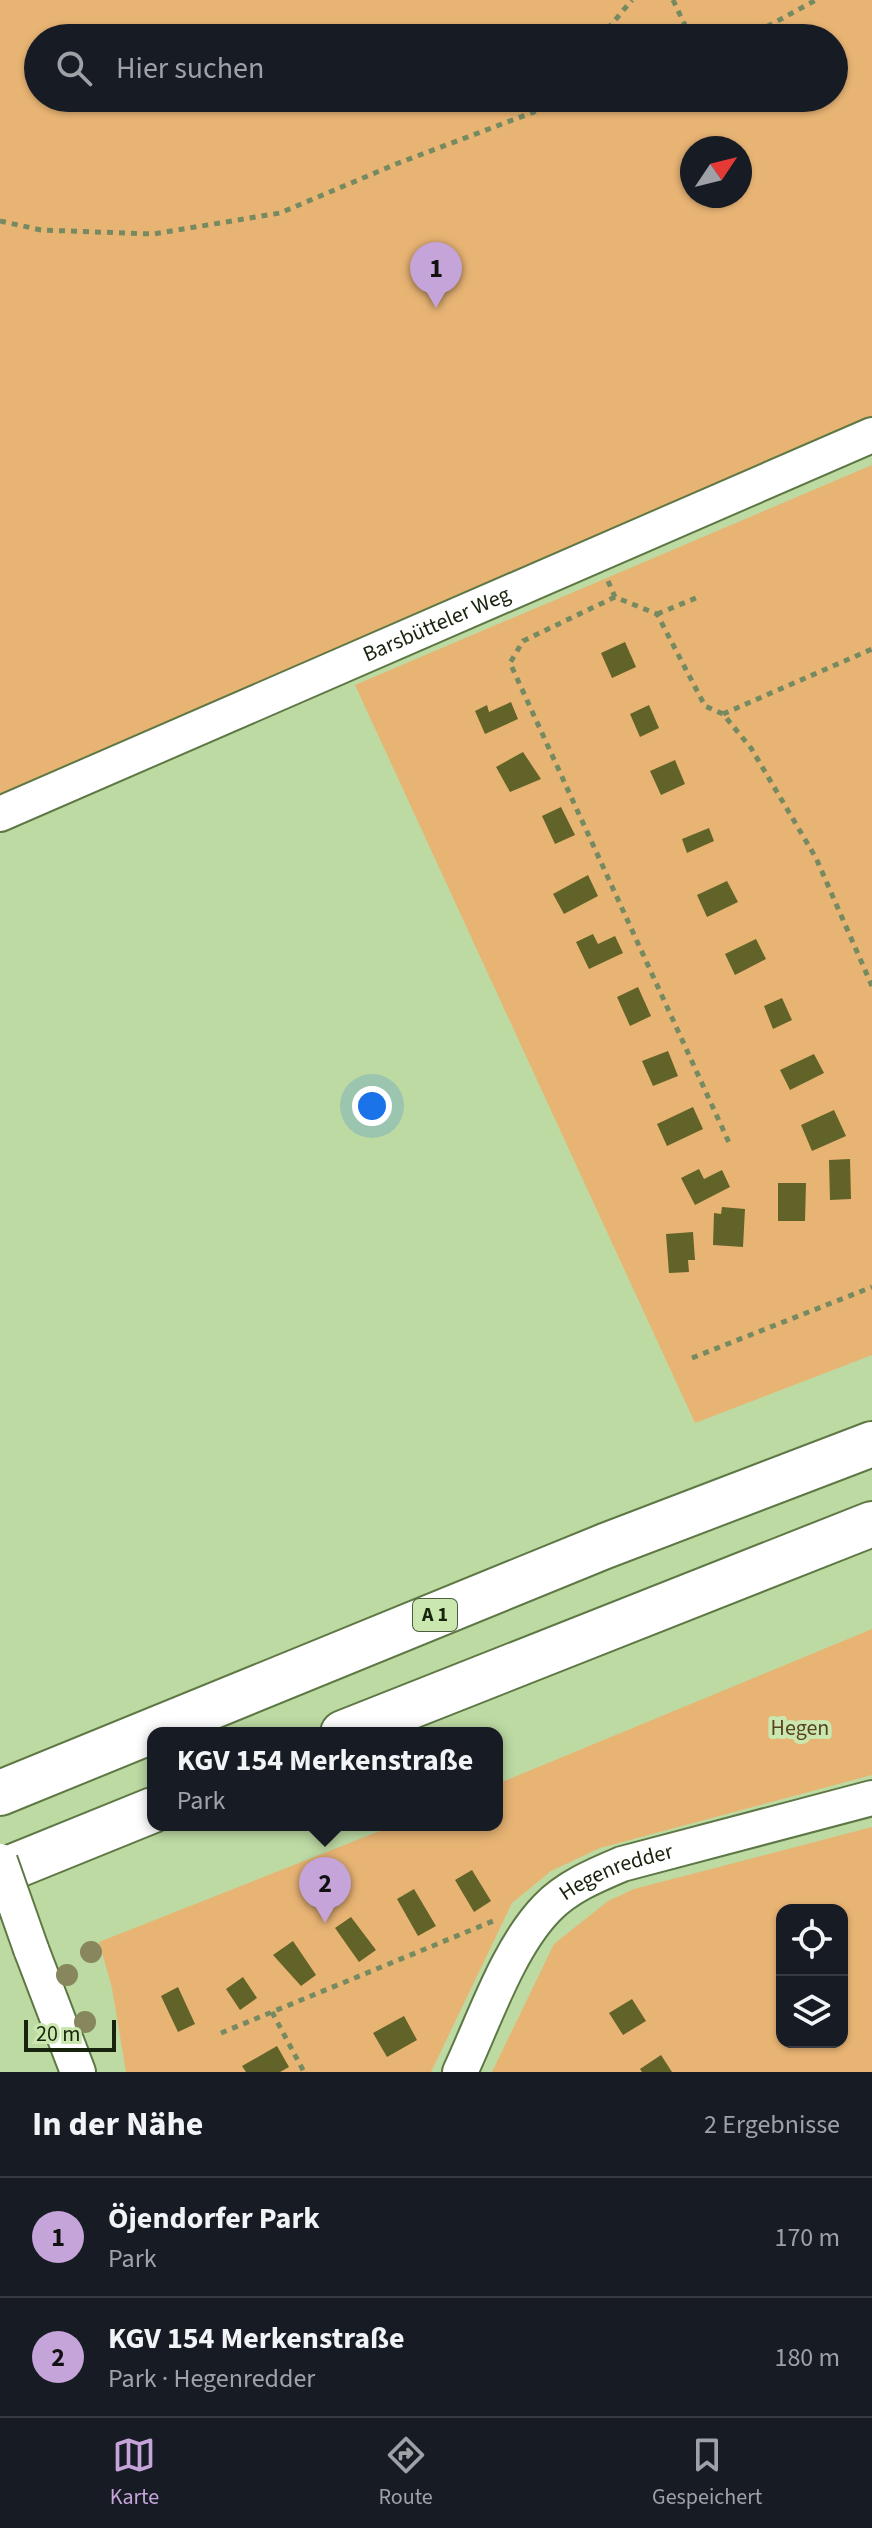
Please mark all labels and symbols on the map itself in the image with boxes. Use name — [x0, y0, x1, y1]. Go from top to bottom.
north arrow — [680, 136, 752, 208]
pin: 1 — [410, 242, 462, 308]
street label: Barsbütteler Weg — [358, 578, 515, 670]
your location — [352, 1086, 392, 1126]
road number: A 1 — [413, 1599, 457, 1631]
park label: Hegen — [771, 1712, 829, 1744]
street label: Hegenredder — [553, 1835, 677, 1908]
pin: 2 — [299, 1857, 351, 1923]
scale bar — [24, 2016, 116, 2052]

